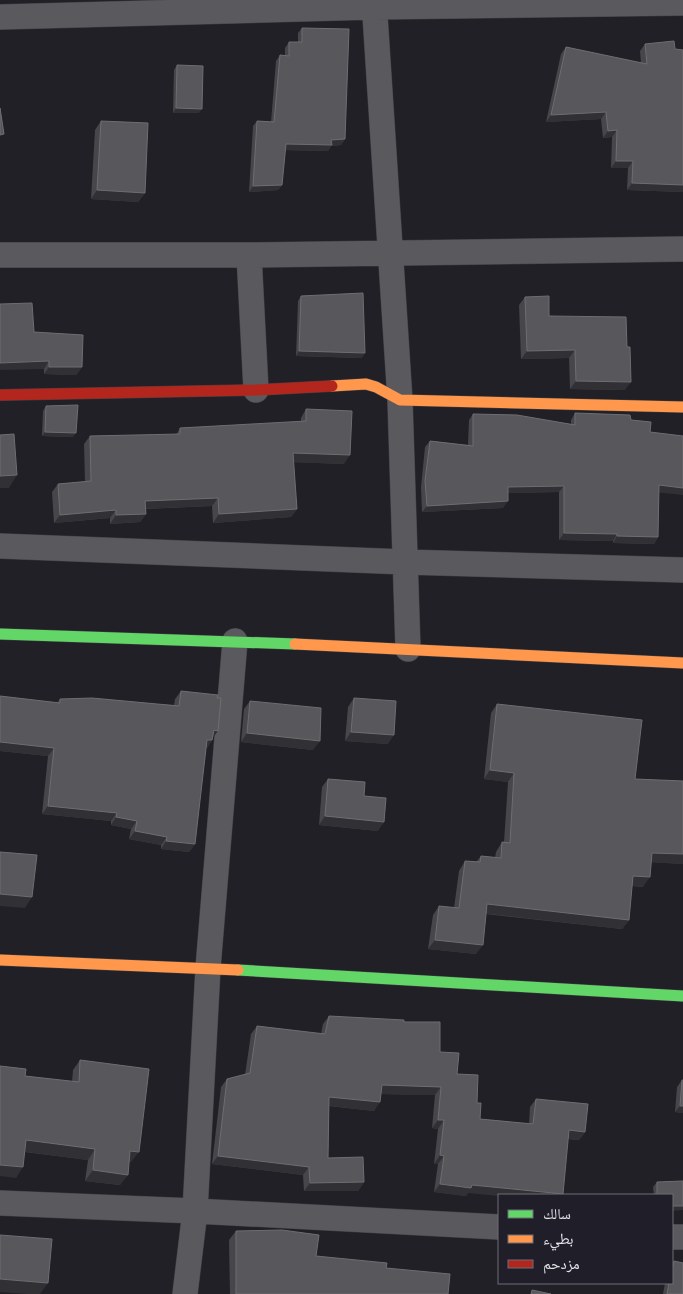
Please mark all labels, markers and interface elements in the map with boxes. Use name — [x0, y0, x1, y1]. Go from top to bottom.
legend — [498, 1194, 673, 1284]
text: سالك — [543, 1204, 571, 1223]
text: بطيء — [543, 1229, 573, 1251]
text: مزدحم — [543, 1254, 580, 1274]

